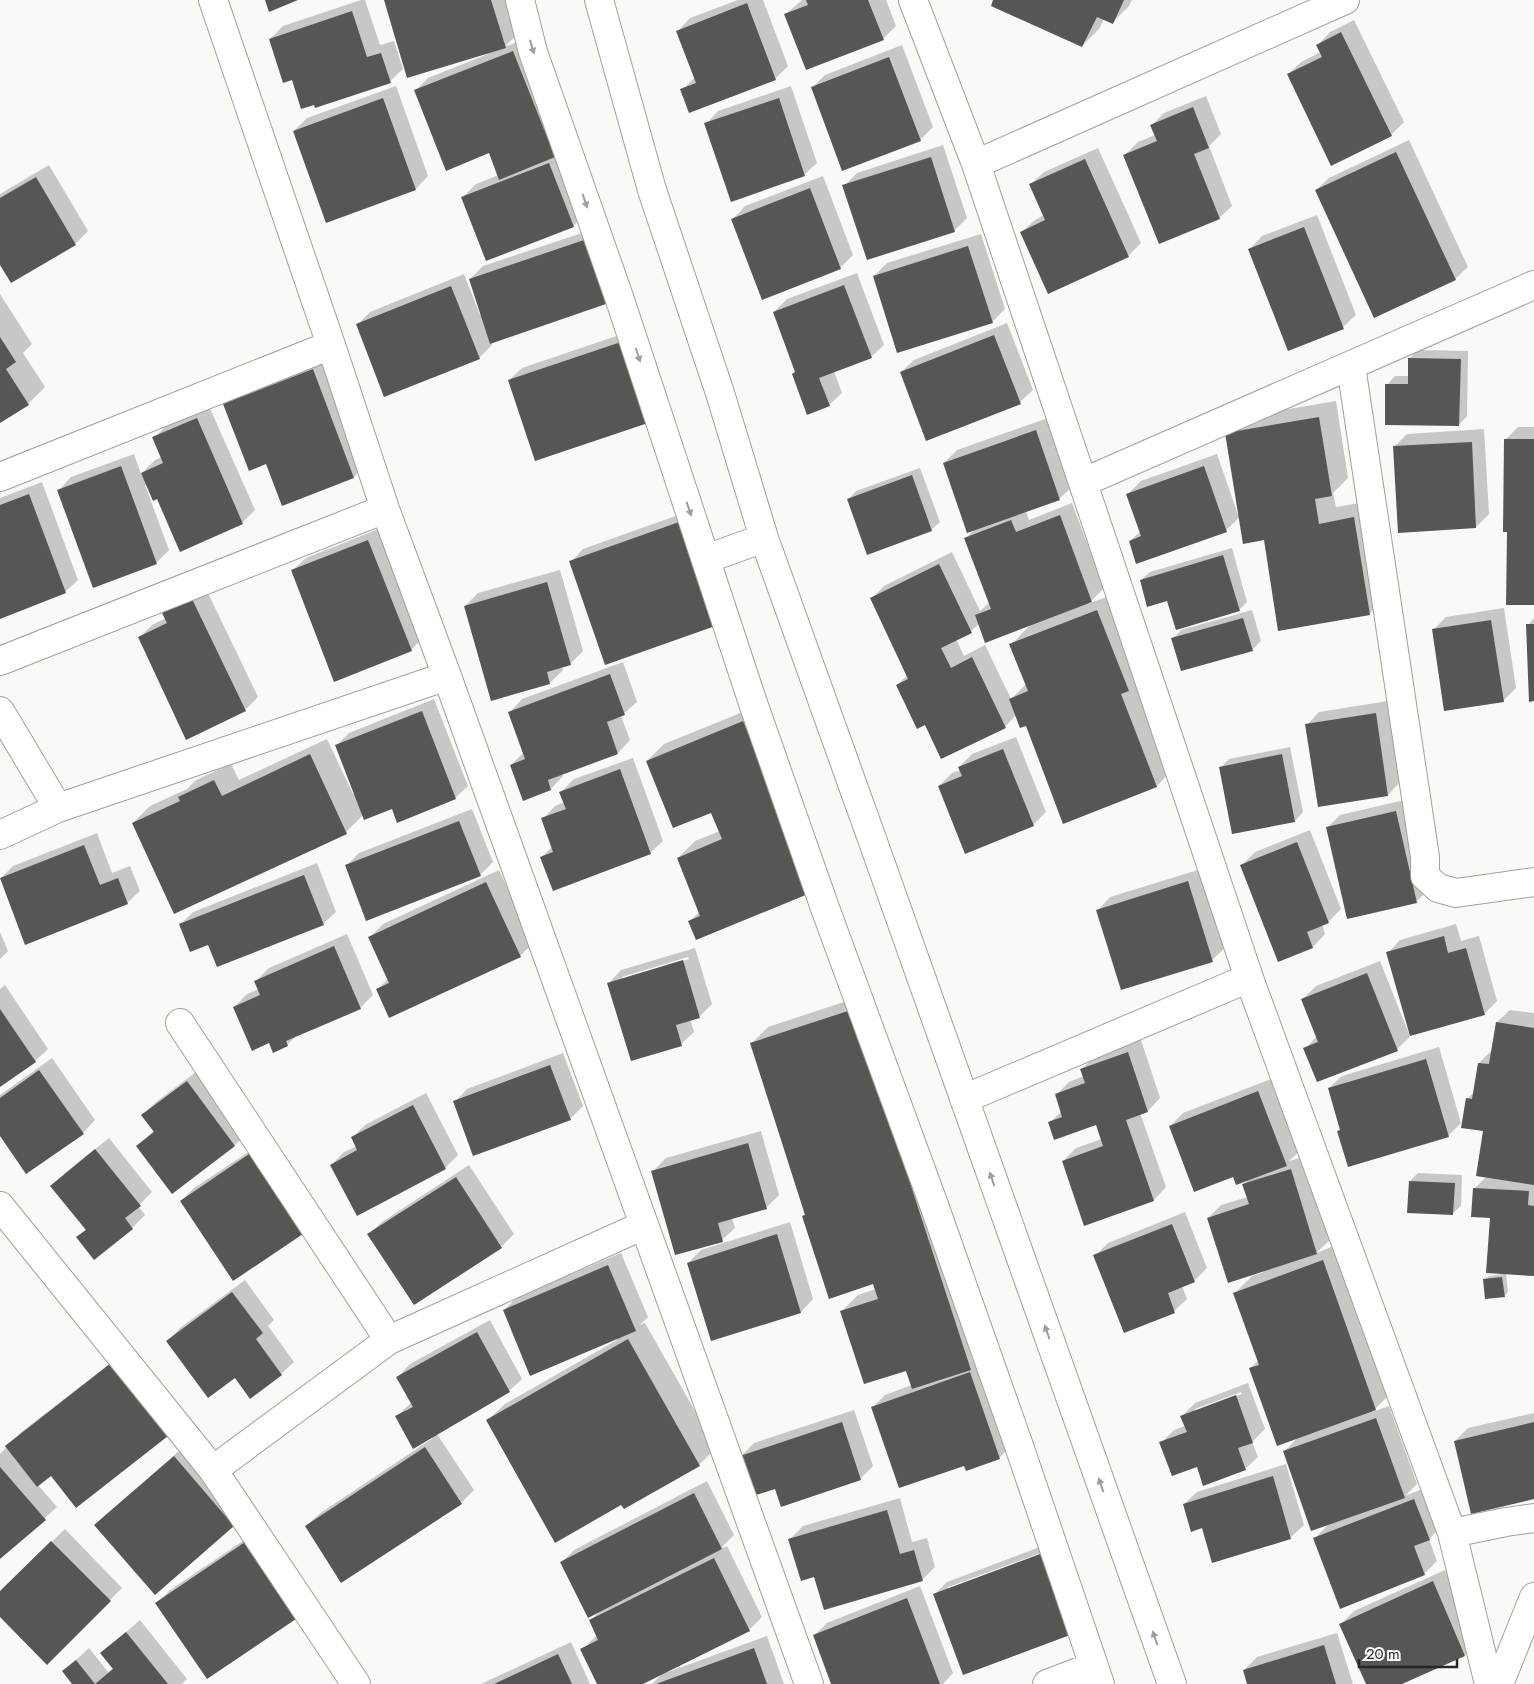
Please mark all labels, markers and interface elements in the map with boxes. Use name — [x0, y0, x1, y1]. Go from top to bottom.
one-way arrow — [529, 40, 537, 55]
one-way arrow — [582, 194, 590, 209]
one-way arrow — [635, 347, 642, 362]
one-way arrow — [686, 501, 693, 516]
one-way arrow — [988, 1171, 995, 1186]
one-way arrow — [1043, 1324, 1050, 1339]
one-way arrow — [1097, 1477, 1105, 1492]
one-way arrow — [1151, 1630, 1159, 1645]
scale bar — [1359, 1636, 1456, 1668]
text: 20 m — [1366, 1643, 1400, 1665]

